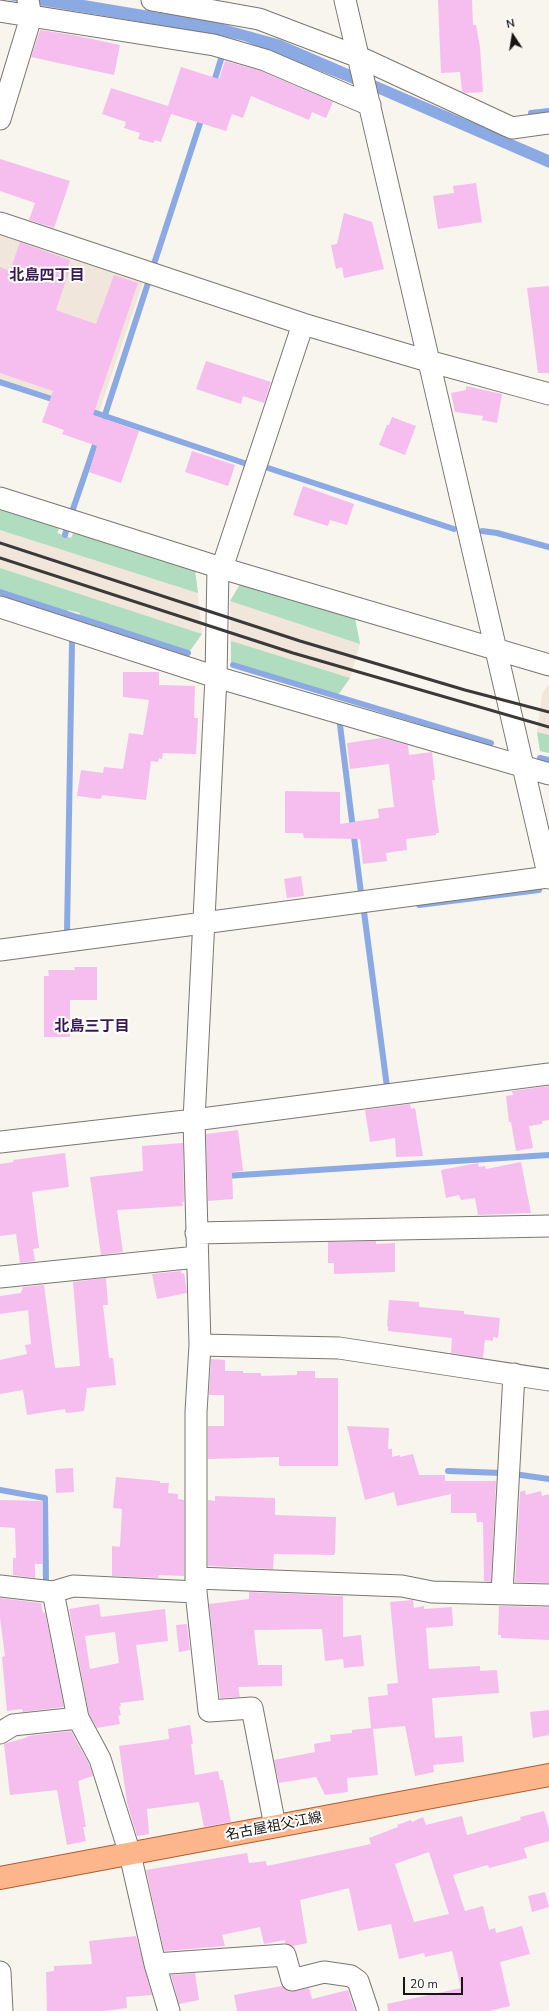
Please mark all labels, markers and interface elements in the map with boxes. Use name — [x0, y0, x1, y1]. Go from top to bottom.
north arrow — [493, 16, 533, 56]
text: N — [505, 16, 516, 32]
district label: 北島四丁目 — [10, 267, 84, 285]
district label: 北島三丁目 — [55, 1018, 129, 1036]
street label: 名古屋祖父江線 — [224, 1809, 324, 1845]
scale bar — [405, 1969, 465, 1995]
text: 20 m — [410, 1976, 438, 1992]

